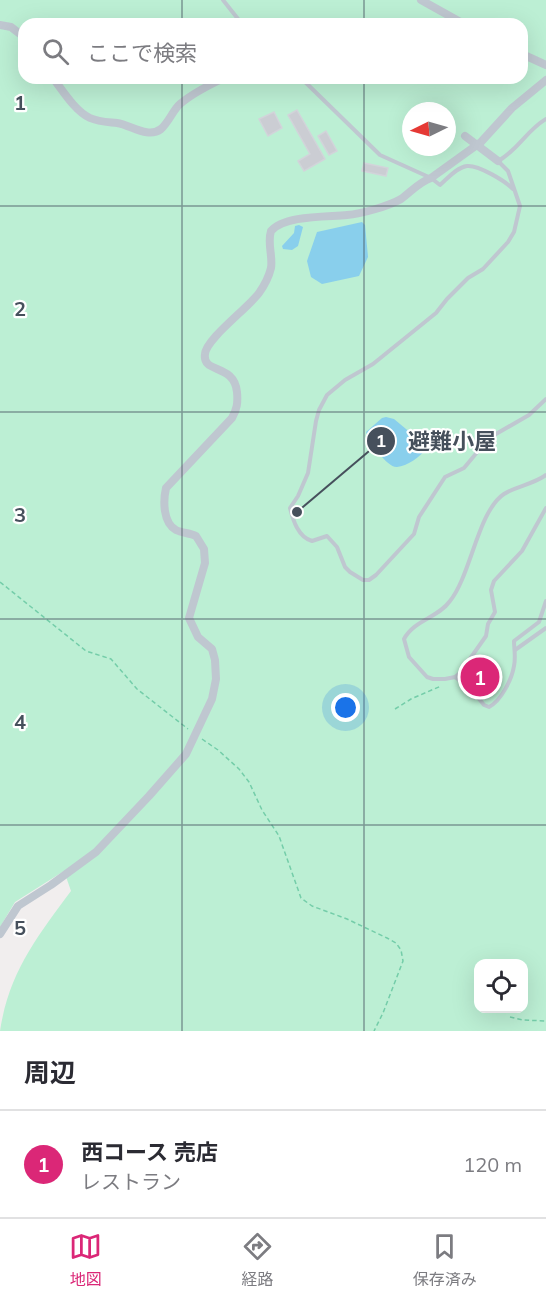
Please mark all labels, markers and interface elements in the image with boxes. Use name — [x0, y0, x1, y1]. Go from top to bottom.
search box — [18, 18, 528, 84]
icon: search — [39, 35, 72, 68]
text: ここで検索 — [87, 39, 197, 67]
text: 1 — [14, 90, 26, 115]
north arrow — [402, 102, 456, 156]
text: 2 — [14, 296, 26, 321]
callout: 避難小屋 — [366, 421, 508, 461]
text: 避難小屋 — [408, 427, 496, 455]
text: 1 — [376, 429, 386, 452]
text: 3 — [14, 502, 26, 527]
pin: 1 — [460, 654, 500, 700]
your location — [331, 693, 360, 722]
text: 4 — [14, 709, 26, 734]
text: 5 — [14, 915, 26, 940]
map controls — [474, 959, 528, 1013]
button: locate — [474, 959, 528, 1013]
text: 周辺 — [24, 1056, 76, 1089]
text: 西コース 売店 — [81, 1138, 218, 1166]
text: 1 — [38, 1152, 50, 1177]
text: 120 m — [463, 1152, 522, 1177]
text: レストラン — [81, 1169, 181, 1194]
tab: 地図 — [69, 1230, 102, 1290]
tab: 経路 — [241, 1230, 274, 1290]
tab: 保存済み — [413, 1230, 477, 1290]

